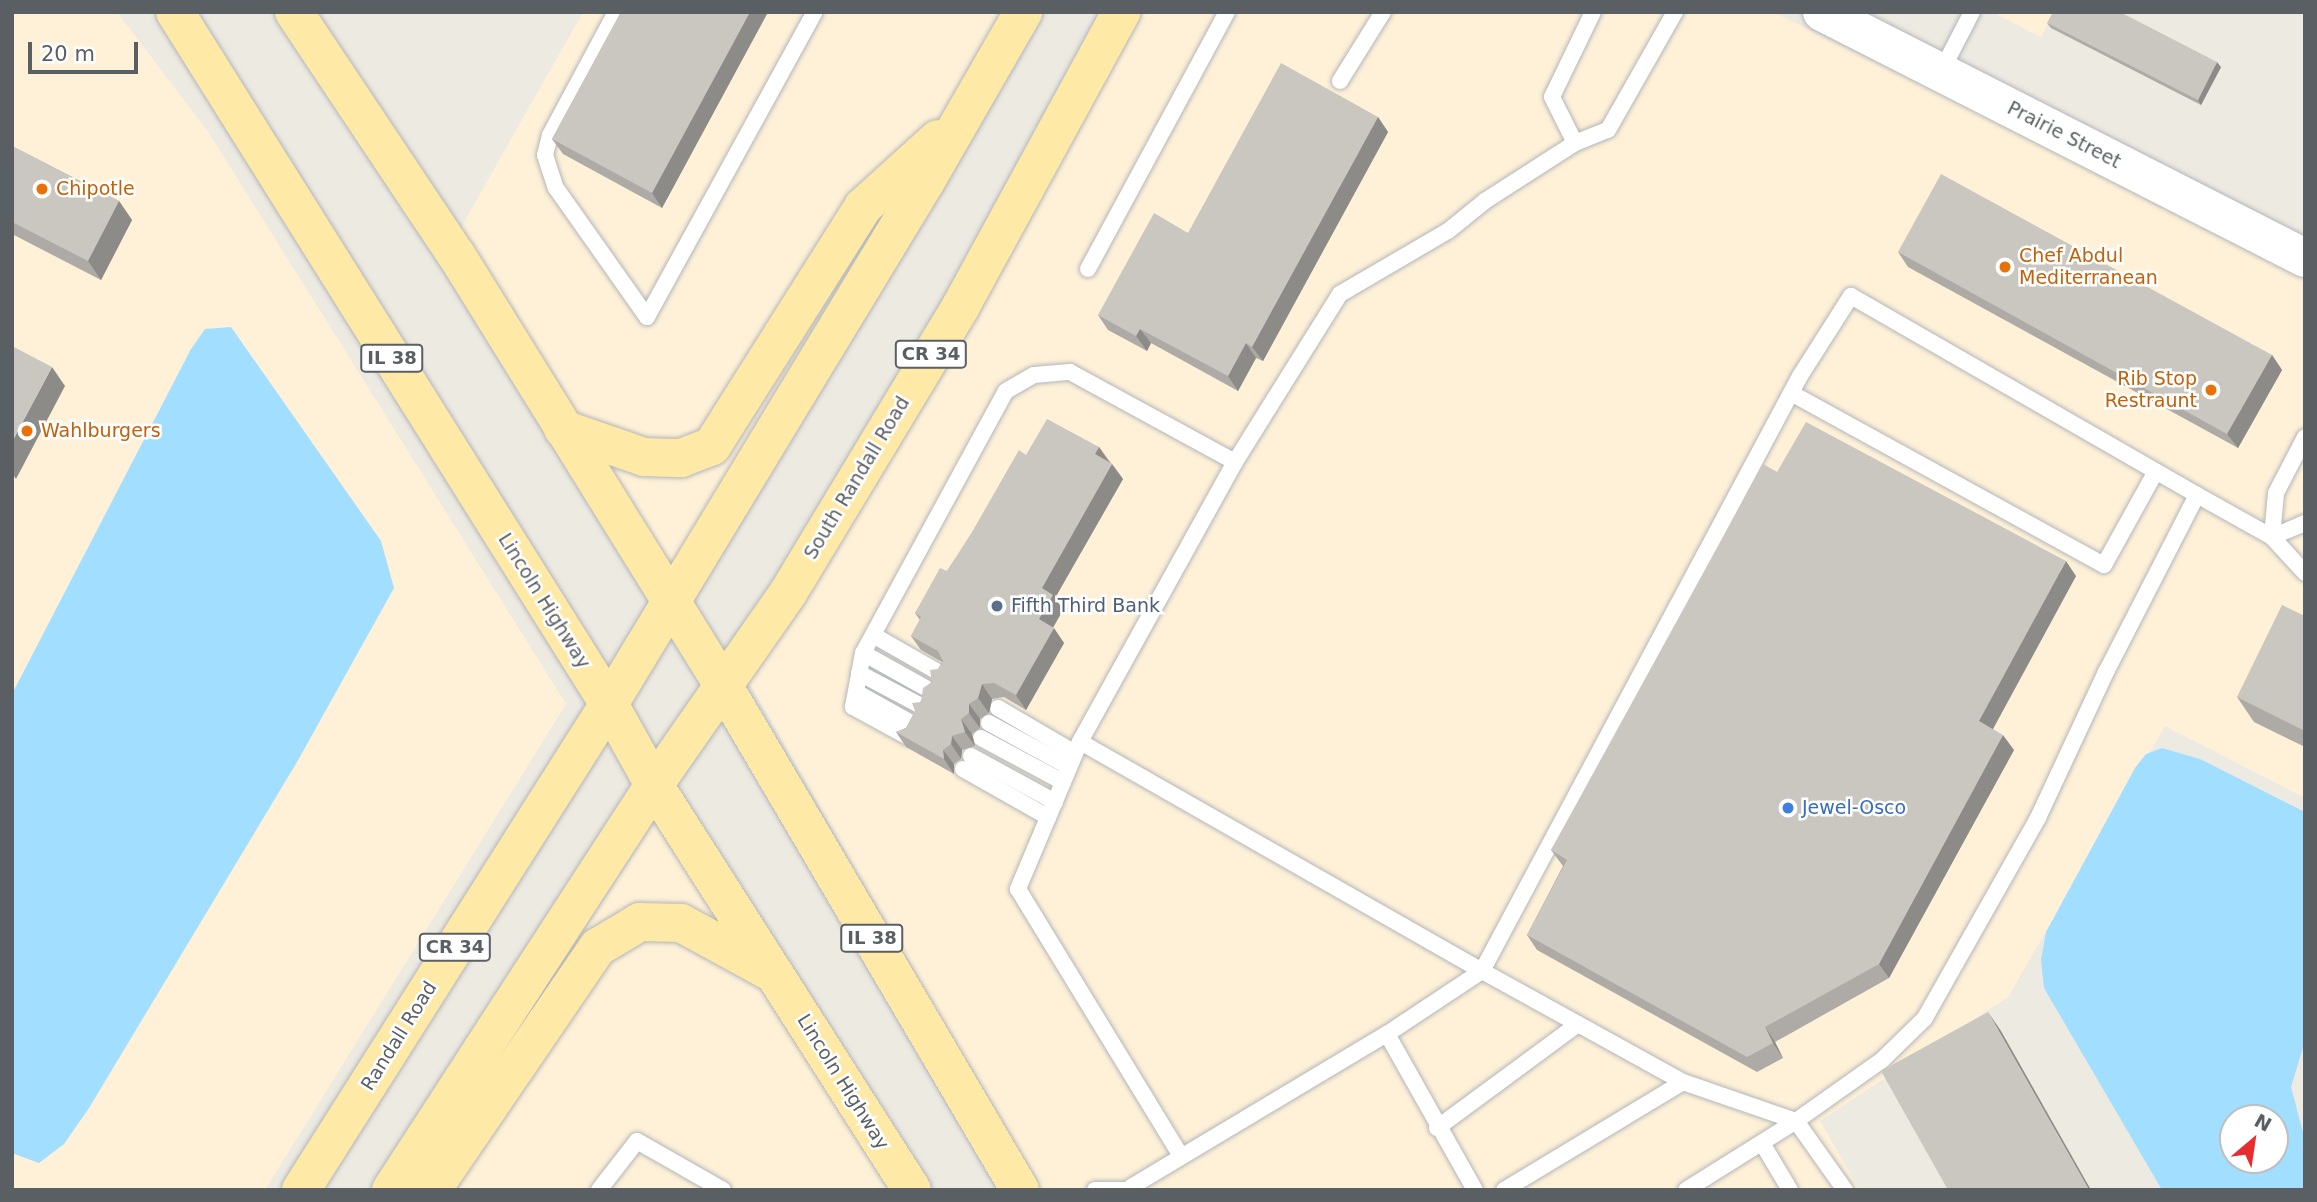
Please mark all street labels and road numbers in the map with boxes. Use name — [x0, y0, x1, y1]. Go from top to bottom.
street label: Prairie Street — [2003, 97, 2125, 173]
road number: CR 34 — [894, 340, 968, 368]
road number: IL 38 — [359, 344, 425, 372]
street label: South Randall Road — [799, 393, 915, 563]
street label: Lincoln Highway — [493, 529, 595, 673]
road number: IL 38 — [839, 923, 905, 953]
road number: CR 34 — [418, 932, 492, 962]
street label: Randall Road — [356, 977, 442, 1095]
street label: Lincoln Highway — [792, 1010, 894, 1154]

